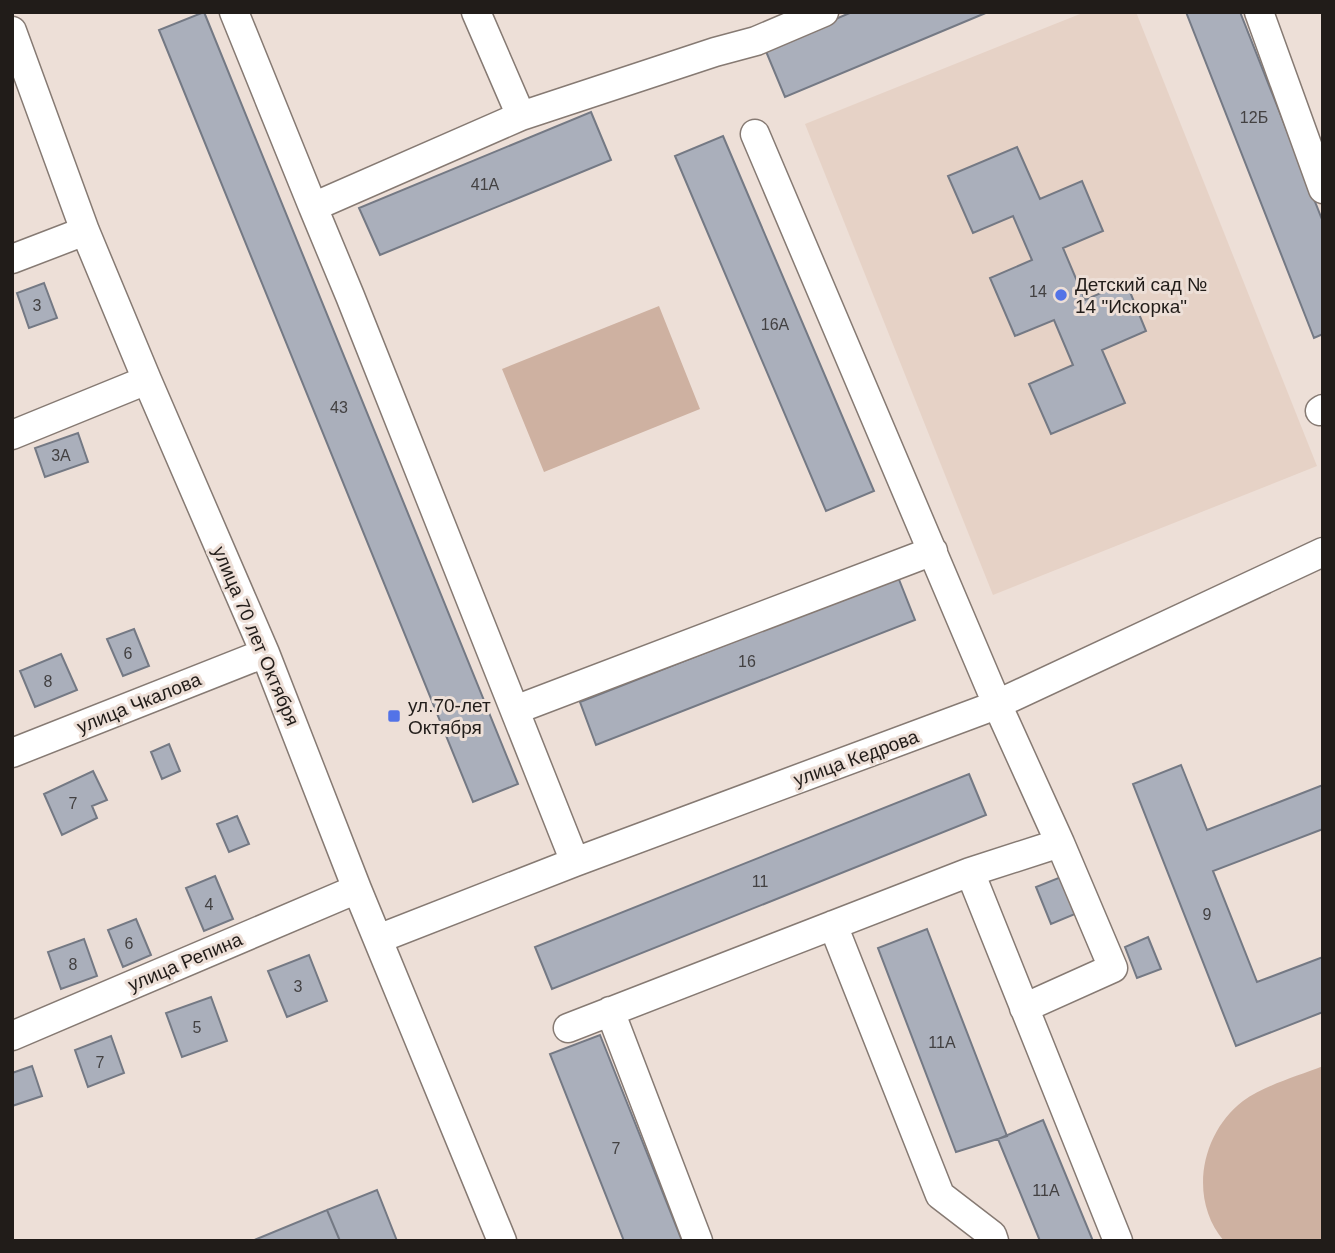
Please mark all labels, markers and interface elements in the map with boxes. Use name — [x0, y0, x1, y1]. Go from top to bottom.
house number: 12Б — [1240, 109, 1268, 126]
house number: 41А — [471, 176, 500, 193]
place label: Детский сад № 14 "Искорка" — [1075, 274, 1207, 317]
house number: 14 — [1029, 283, 1047, 300]
marker: Детский сад № 14 "Искорка" — [1053, 287, 1069, 303]
house number: 3 — [33, 297, 42, 314]
house number: 16А — [761, 316, 790, 333]
house number: 43 — [330, 399, 348, 416]
house number: 3А — [51, 447, 71, 464]
street label: улица 70 лет Октября — [209, 543, 303, 729]
house number: 6 — [124, 645, 133, 662]
house number: 16 — [738, 653, 756, 670]
street label: улица Чкалова — [74, 668, 204, 737]
house number: 8 — [44, 673, 53, 690]
place label: ул.70-лет Октября — [408, 695, 491, 738]
marker: ул.70-лет Октября — [386, 708, 402, 724]
street label: улица Кедрова — [791, 726, 922, 790]
house number: 7 — [69, 795, 78, 812]
house number: 11 — [752, 873, 768, 890]
house number: 4 — [205, 896, 214, 913]
house number: 9 — [1203, 906, 1212, 923]
street label: улица Репина — [125, 928, 246, 995]
house number: 6 — [125, 935, 134, 952]
house number: 8 — [69, 956, 78, 973]
house number: 3 — [294, 978, 303, 995]
house number: 5 — [193, 1019, 202, 1036]
house number: 11А — [928, 1034, 956, 1051]
house number: 7 — [96, 1054, 105, 1071]
house number: 7 — [612, 1140, 621, 1157]
house number: 11А — [1032, 1182, 1060, 1199]

